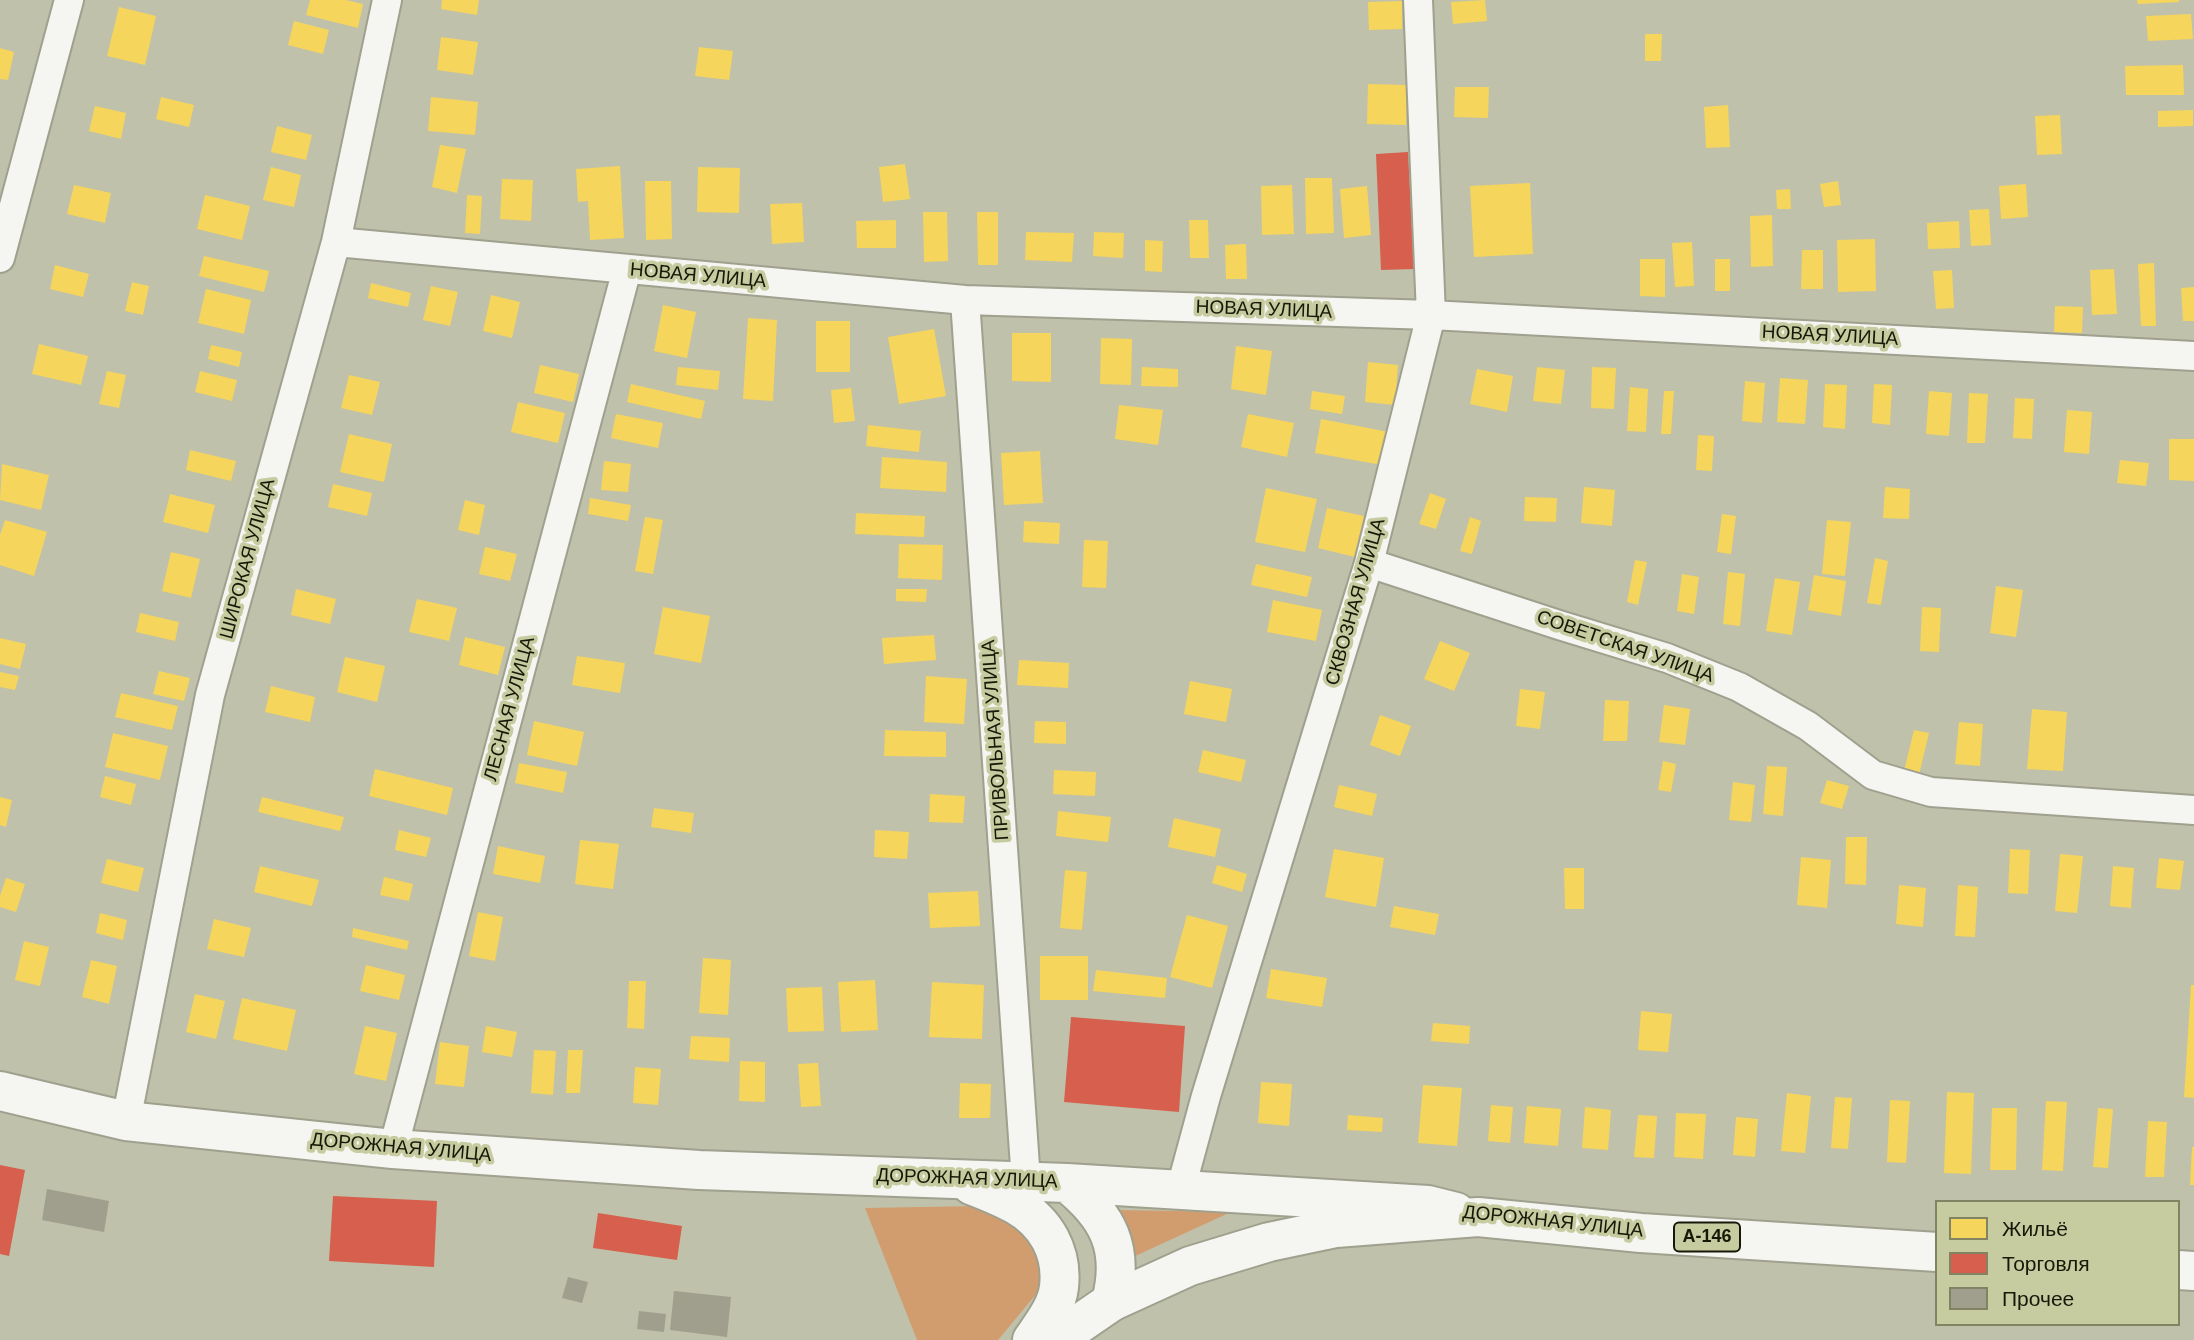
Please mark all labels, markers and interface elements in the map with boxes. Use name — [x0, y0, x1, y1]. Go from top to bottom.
street label: НОВАЯ УЛИЦА — [629, 259, 767, 293]
street label: НОВАЯ УЛИЦА — [1195, 296, 1333, 324]
street label: НОВАЯ УЛИЦА — [1761, 321, 1899, 351]
street label: ШИРОКАЯ УЛИЦА — [216, 476, 280, 642]
street label: СКВОЗНАЯ УЛИЦА — [1321, 516, 1391, 688]
street label: СОВЕТСКАЯ УЛИЦА — [1533, 606, 1717, 688]
street label: ЛЕСНАЯ УЛИЦА — [480, 634, 540, 784]
street label: ПРИВОЛЬНАЯ УЛИЦА — [978, 639, 1014, 841]
street label: ДОРОЖНАЯ УЛИЦА — [310, 1129, 492, 1167]
street label: ДОРОЖНАЯ УЛИЦА — [876, 1164, 1058, 1194]
legend — [1935, 1200, 2180, 1326]
street label: ДОРОЖНАЯ УЛИЦА — [1462, 1201, 1644, 1243]
text: Жильё — [2002, 1217, 2068, 1240]
road number: А-146 — [1674, 1222, 1740, 1252]
text: Торговля — [2002, 1252, 2090, 1275]
text: Прочее — [2002, 1287, 2074, 1310]

